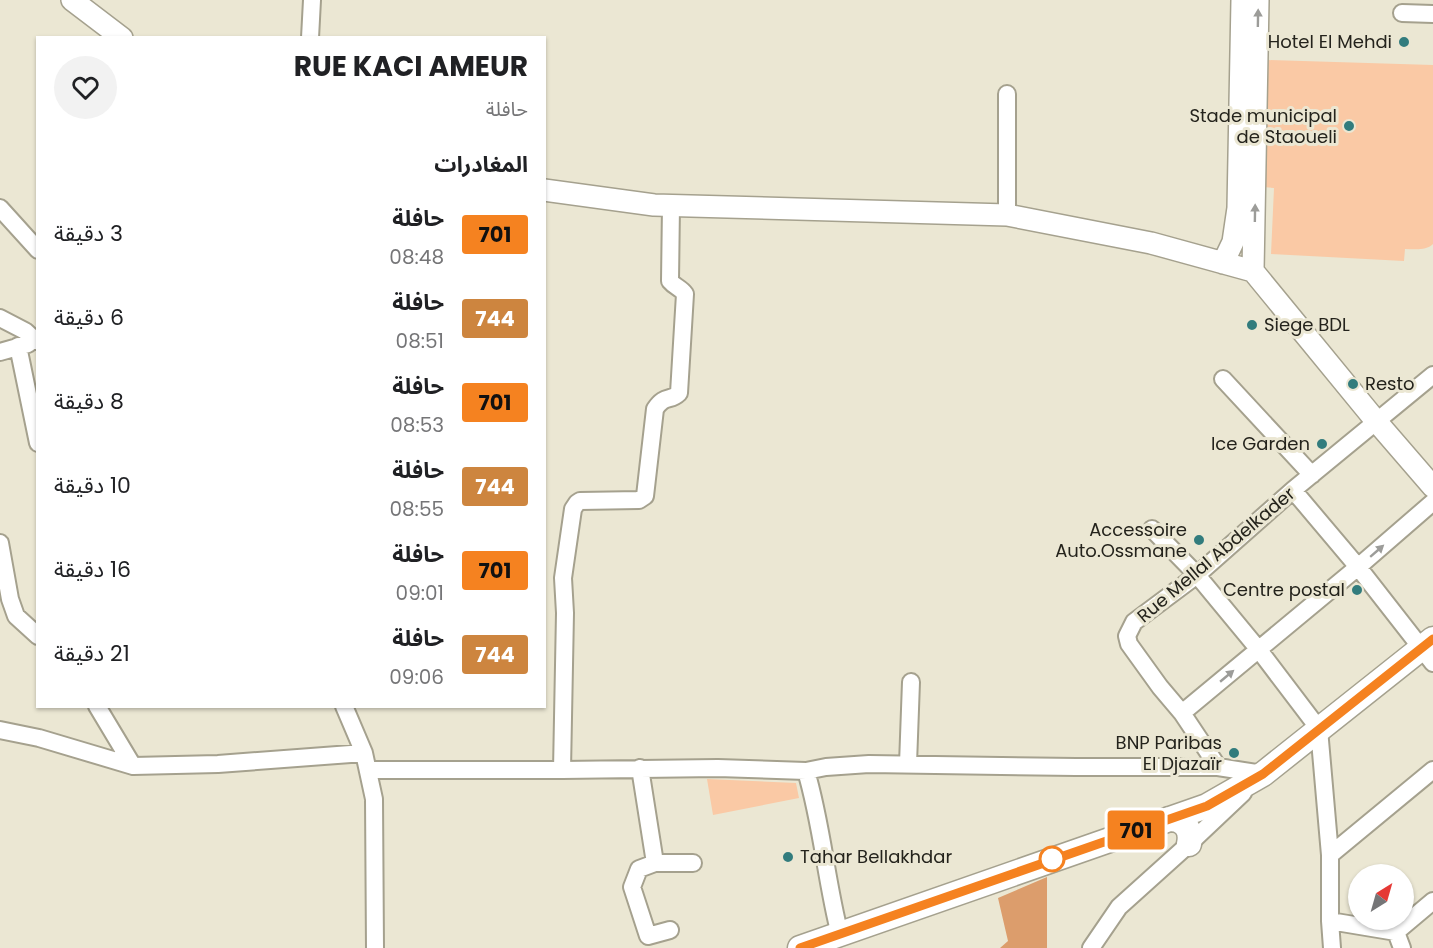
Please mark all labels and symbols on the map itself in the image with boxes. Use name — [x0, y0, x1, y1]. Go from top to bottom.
one-way arrow — [1253, 9, 1263, 28]
place label: Hotel El Mehdi — [1268, 29, 1392, 54]
marker: Hotel El Mehdi — [1397, 35, 1411, 49]
place label: Stade municipal de Staoueli — [1189, 103, 1337, 149]
marker: Stade municipal de Staoueli — [1342, 119, 1356, 133]
one-way arrow — [1250, 203, 1260, 222]
place label: Siege BDL — [1264, 312, 1350, 337]
marker: Siege BDL — [1245, 318, 1259, 332]
place label: Resto — [1365, 371, 1415, 396]
marker: Resto — [1346, 377, 1360, 391]
place label: Ice Garden — [1211, 431, 1310, 456]
marker: Ice Garden — [1315, 437, 1329, 451]
street label: Rue Mellal Abdelkader — [1131, 481, 1300, 628]
place label: Accessoire Auto.Ossmane — [1055, 517, 1187, 563]
marker: Accessoire Auto.Ossmane — [1192, 533, 1206, 547]
one-way arrow — [1369, 545, 1384, 558]
place label: Centre postal — [1223, 577, 1345, 602]
marker: Centre postal — [1350, 583, 1364, 597]
one-way arrow — [1219, 669, 1235, 682]
place label: BNP Paribas El Djazaïr — [1116, 730, 1222, 776]
marker: BNP Paribas El Djazaïr — [1227, 746, 1241, 760]
line badge: 701 — [1102, 810, 1170, 850]
place label: Tahar Bellakhdar — [800, 844, 952, 869]
unlabelled marker — [1039, 846, 1065, 872]
marker: Tahar Bellakhdar — [781, 850, 795, 864]
north arrow — [1348, 864, 1414, 930]

